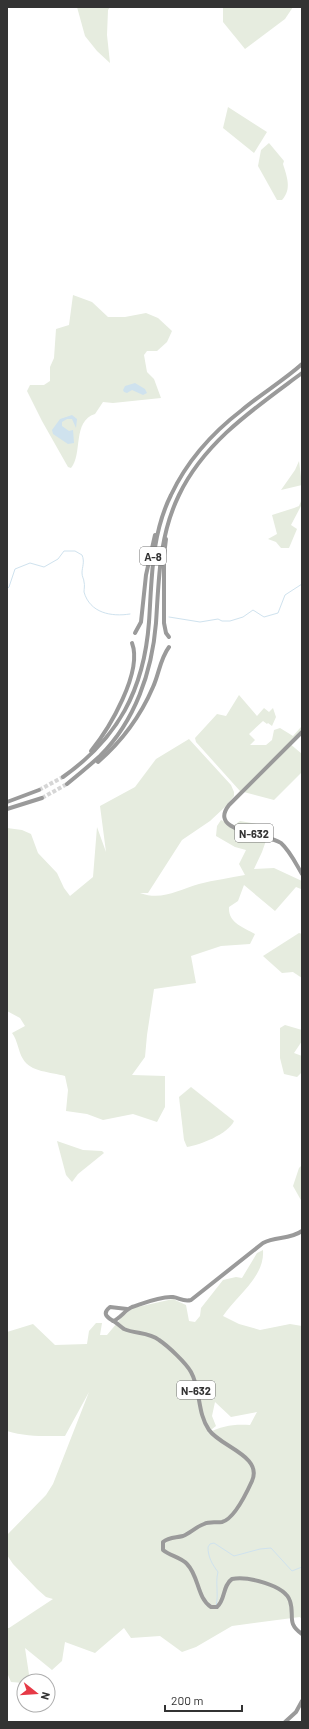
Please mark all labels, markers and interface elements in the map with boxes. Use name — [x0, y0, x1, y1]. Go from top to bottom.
road number: A-8 — [140, 547, 166, 565]
road number: N-632 — [235, 824, 273, 842]
road number: N-632 — [177, 1381, 215, 1399]
north arrow — [16, 1673, 56, 1713]
scale bar — [165, 1687, 242, 1713]
text: N — [39, 1691, 53, 1701]
text: 200 m — [171, 1693, 203, 1707]

